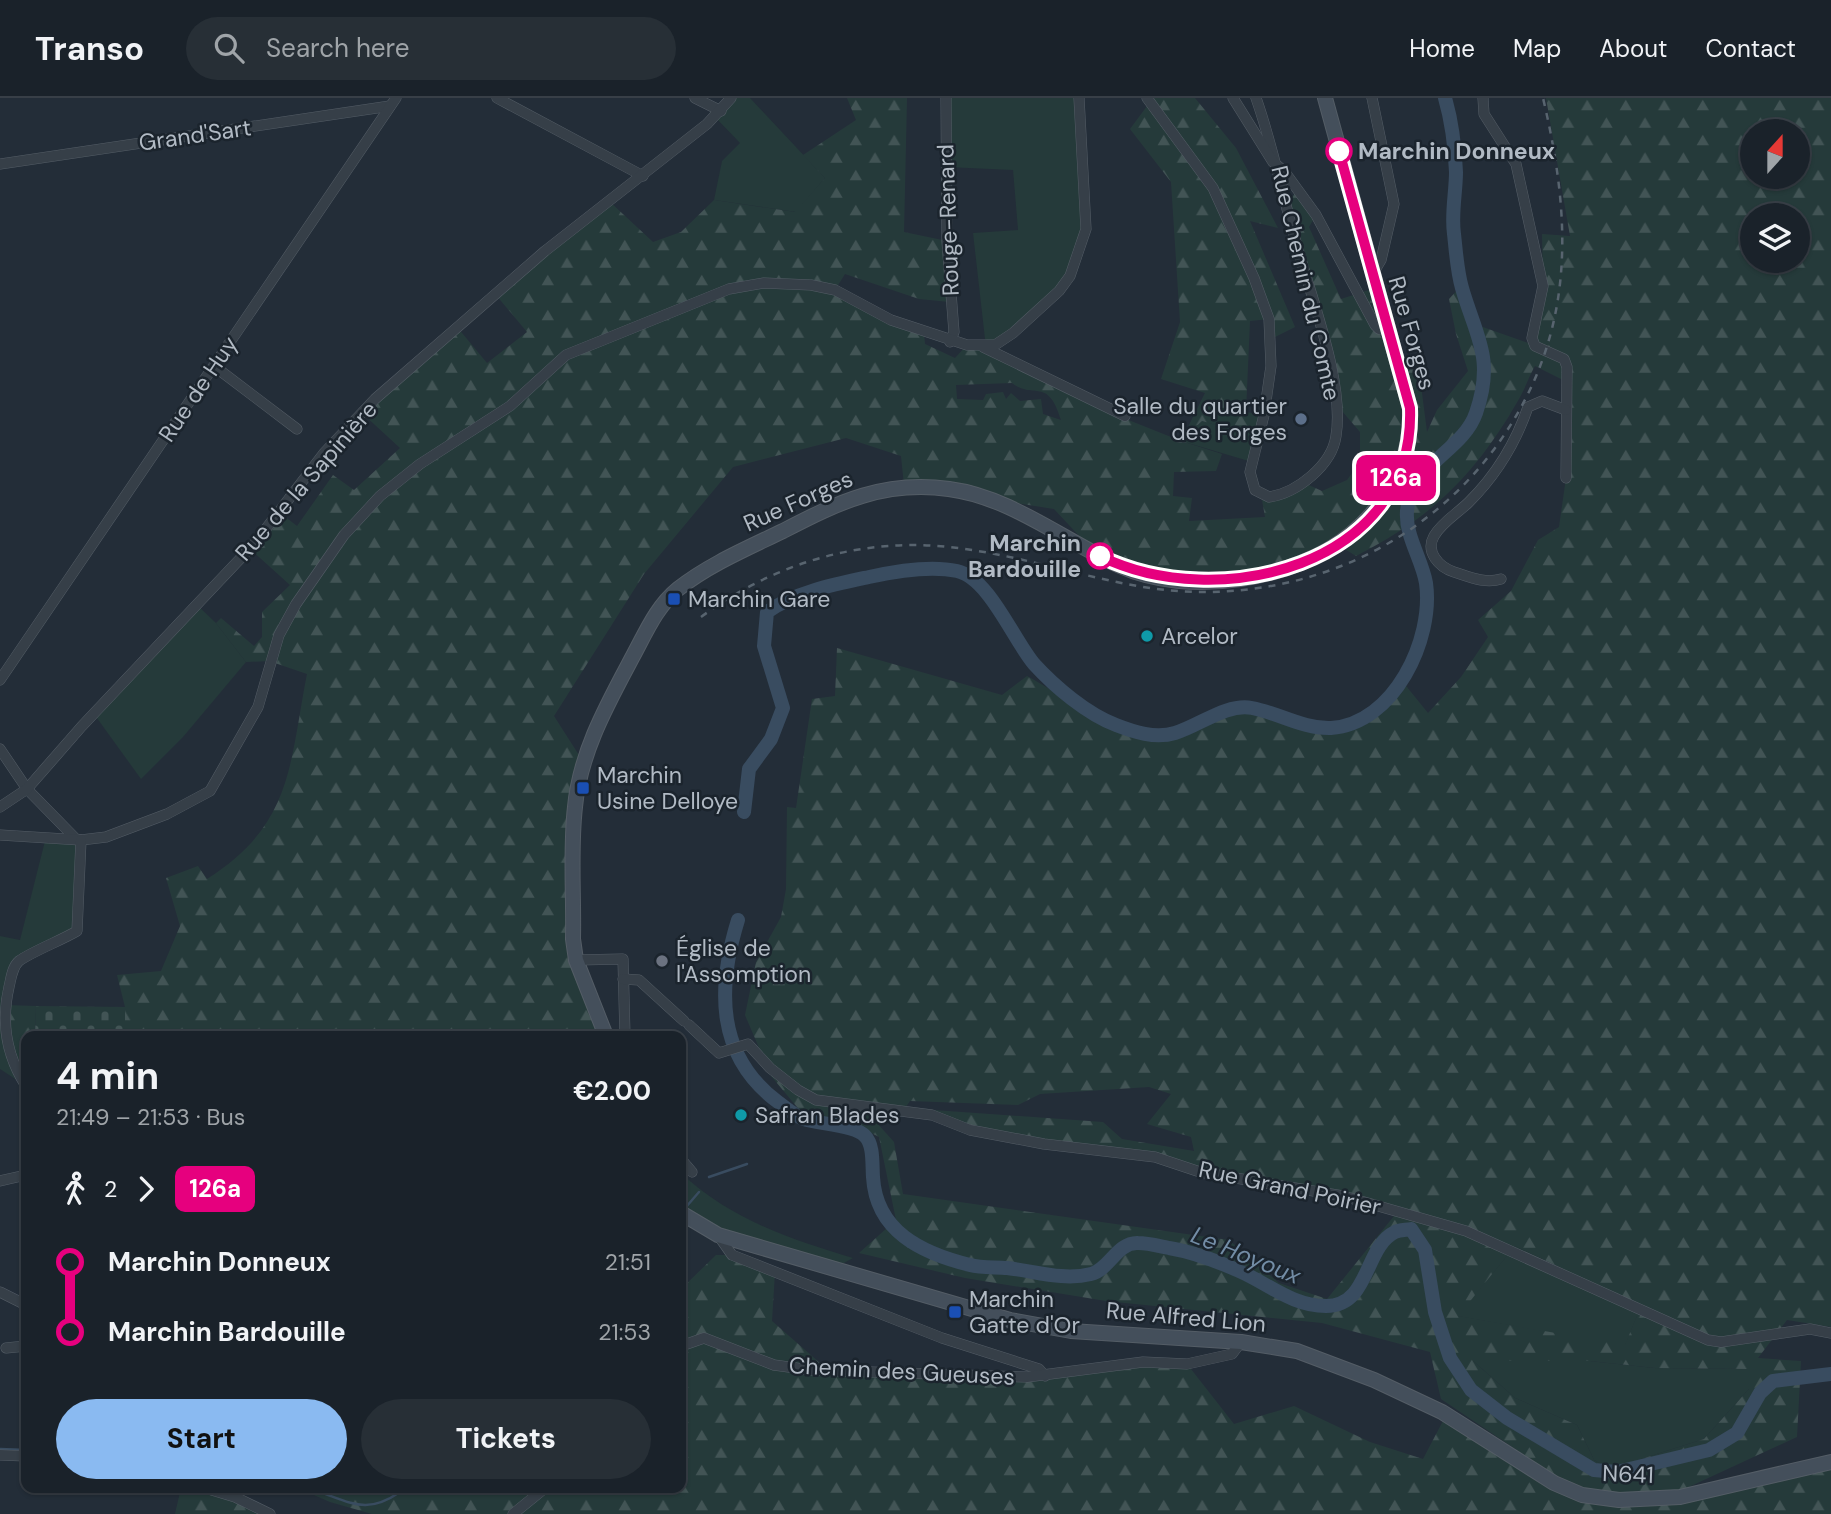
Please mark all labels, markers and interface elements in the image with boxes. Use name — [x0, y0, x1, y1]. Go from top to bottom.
search box — [186, 17, 676, 80]
text: Transo — [35, 27, 144, 70]
icon: search — [210, 29, 248, 67]
text: Search here — [266, 31, 410, 65]
text: Home — [1409, 33, 1475, 64]
text: Map — [1513, 33, 1561, 64]
text: About — [1599, 33, 1668, 64]
text: Contact — [1706, 33, 1796, 64]
street label: Grand'Sart — [137, 112, 253, 158]
north arrow — [1740, 119, 1810, 189]
map controls — [1740, 119, 1810, 273]
place label: Marchin Donneux — [1358, 136, 1555, 166]
marker: Marchin Donneux — [1326, 138, 1352, 164]
street label: Rouge-Renard — [930, 144, 966, 296]
street label: Rue Chemin du Comte — [1264, 163, 1348, 403]
button: layers — [1740, 203, 1810, 273]
street label: Rue Forges — [1381, 273, 1443, 393]
street label: Rue de Huy — [152, 330, 244, 448]
place label: Salle du quartier des Forges — [1113, 391, 1287, 447]
street label: Rue de la Sapinière — [228, 395, 384, 567]
marker: Salle du quartier des Forges — [1293, 411, 1309, 427]
line badge: 126a — [1347, 455, 1445, 501]
text: 126a — [1370, 462, 1422, 493]
street label: Rue Forges — [739, 464, 857, 538]
place label: Marchin Bardouille — [968, 528, 1081, 584]
marker: Marchin Bardouille — [1087, 543, 1113, 569]
place label: Marchin Gare — [688, 584, 830, 614]
marker: Marchin Gare — [666, 591, 682, 607]
place label: Arcelor — [1161, 621, 1238, 651]
marker: Arcelor — [1139, 628, 1155, 644]
place label: Marchin Usine Delloye — [597, 760, 738, 816]
marker: Marchin Usine Delloye — [575, 780, 591, 796]
place label: Église de l'Assomption — [676, 933, 811, 989]
marker: Église de l'Assomption — [654, 953, 670, 969]
text: 4 min — [56, 1051, 159, 1101]
text: €2.00 — [573, 1074, 651, 1108]
place label: Safran Blades — [755, 1100, 900, 1130]
text: 21:49 – 21:53 · Bus — [56, 1102, 245, 1132]
marker: Safran Blades — [733, 1107, 749, 1123]
street label: Rue Grand Poirier — [1196, 1154, 1384, 1222]
icon: walk — [56, 1170, 94, 1208]
icon: forward — [127, 1170, 165, 1208]
text: 126a — [189, 1173, 241, 1204]
text: 2 — [104, 1174, 117, 1204]
water label: Le Hoyoux — [1187, 1219, 1306, 1291]
text: Marchin Donneux — [108, 1245, 331, 1279]
text: 21:51 — [605, 1247, 651, 1277]
place label: Marchin Gatte d'Or — [969, 1284, 1080, 1340]
street label: Rue Alfred Lion — [1105, 1295, 1267, 1339]
marker: Marchin Gatte d'Or — [947, 1304, 963, 1320]
text: Marchin Bardouille — [108, 1315, 346, 1349]
text: 21:53 — [598, 1317, 651, 1347]
street label: Chemin des Gueuses — [788, 1350, 1016, 1392]
button: Start — [56, 1399, 347, 1479]
button: Tickets — [361, 1399, 651, 1479]
street label: N641 — [1602, 1458, 1654, 1490]

